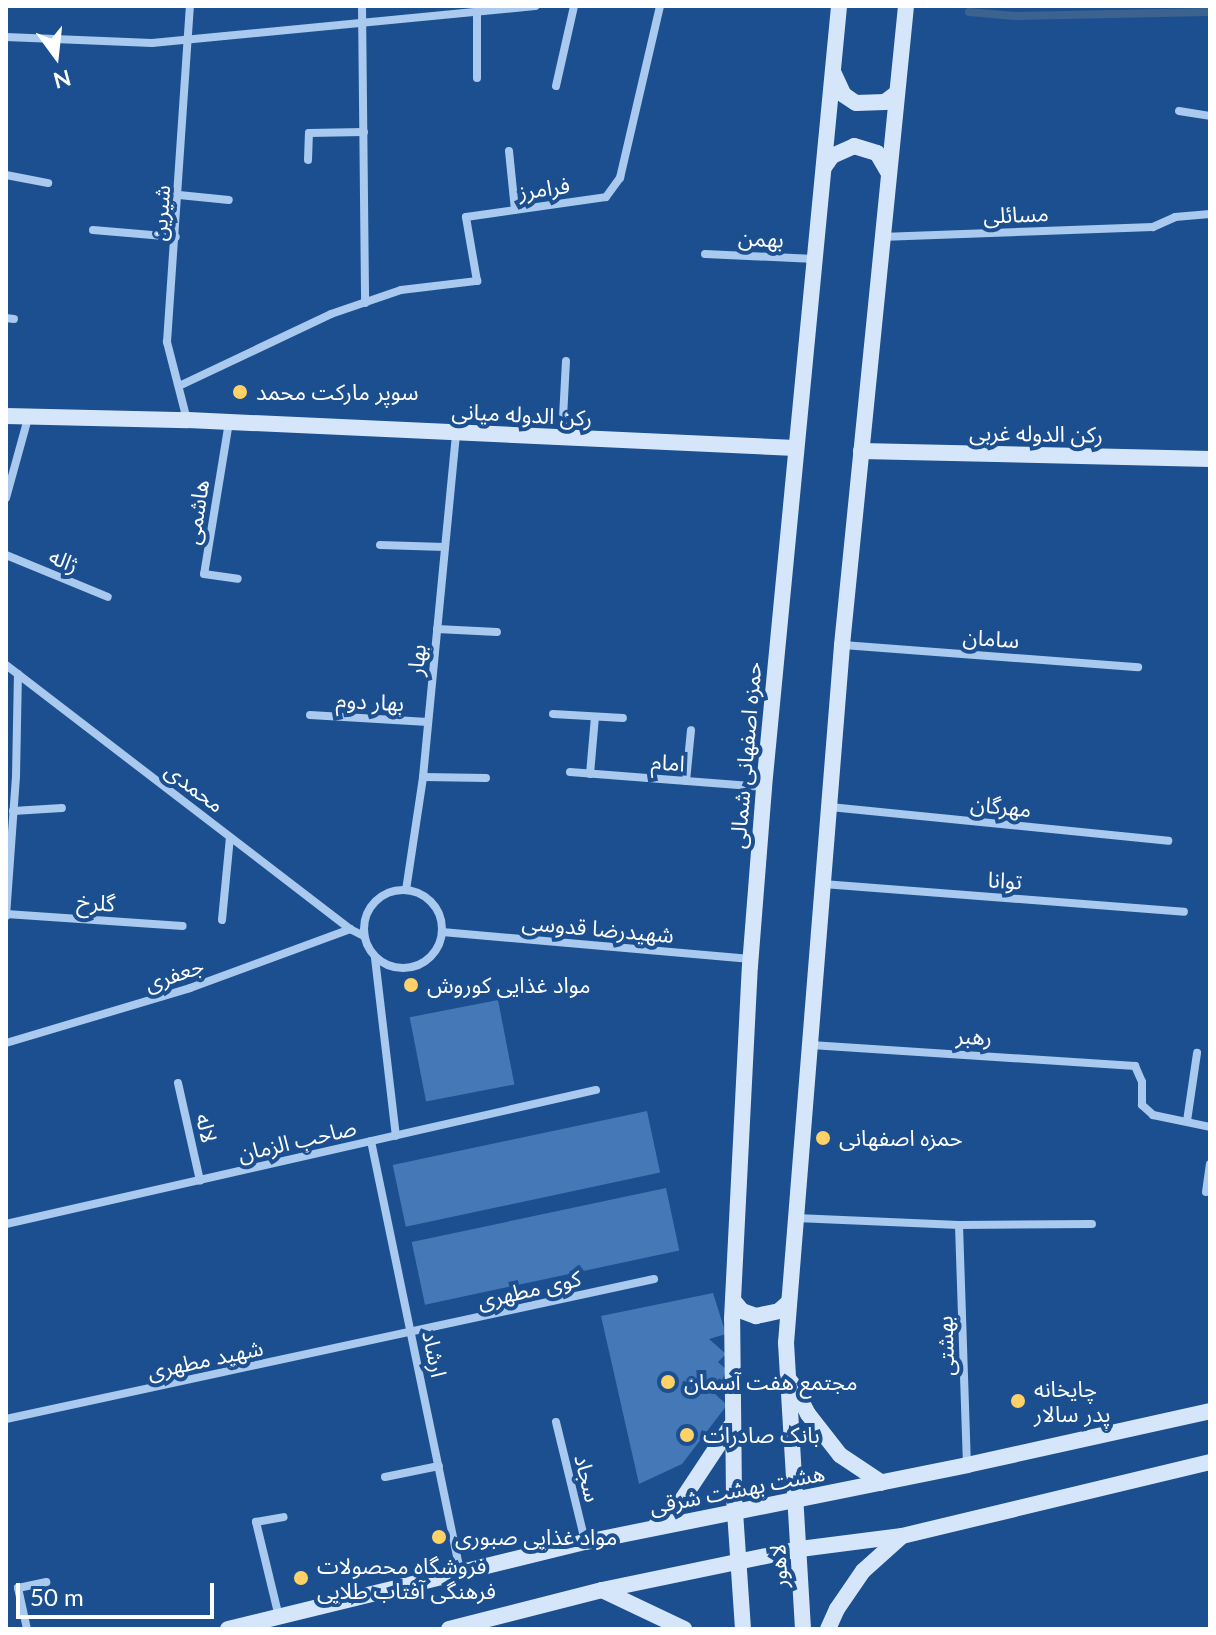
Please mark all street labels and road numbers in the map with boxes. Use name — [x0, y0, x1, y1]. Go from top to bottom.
street label: فرامرز — [517, 171, 571, 205]
street label: شیرین — [145, 184, 175, 242]
street label: مسائلی — [983, 200, 1049, 228]
street label: بهمن — [737, 224, 785, 252]
street label: رکن الدوله میانی — [451, 397, 593, 431]
street label: رکن الدوله غربی — [969, 419, 1103, 447]
street label: هاشمی — [178, 478, 214, 546]
street label: ژاله — [45, 542, 83, 578]
street label: سامان — [962, 623, 1020, 653]
street label: بهار — [401, 643, 431, 677]
street label: حمزه اصفهانی شمالی — [724, 660, 766, 850]
street label: بهار دوم — [335, 686, 405, 716]
street label: امام — [650, 748, 686, 776]
street label: محمدی — [160, 756, 230, 818]
street label: مهرگان — [969, 790, 1033, 822]
street label: توانا — [987, 866, 1023, 894]
street label: گلرخ — [76, 887, 116, 917]
street label: شهیدرضا قدوسی — [521, 908, 675, 948]
street label: جعفری — [141, 952, 207, 996]
street label: رهبر — [955, 1022, 993, 1050]
street label: لاله — [191, 1111, 223, 1145]
street label: صاحب الزمان — [235, 1114, 359, 1166]
street label: کوی مطهری — [475, 1264, 583, 1314]
street label: بهشتی — [931, 1315, 959, 1377]
street label: ارشاد — [417, 1328, 453, 1380]
street label: شهید مطهری — [145, 1334, 265, 1384]
street label: سجاد — [569, 1451, 607, 1505]
street label: هشت بهشت شرقی — [647, 1459, 827, 1519]
street label: لاهور — [764, 1543, 792, 1589]

